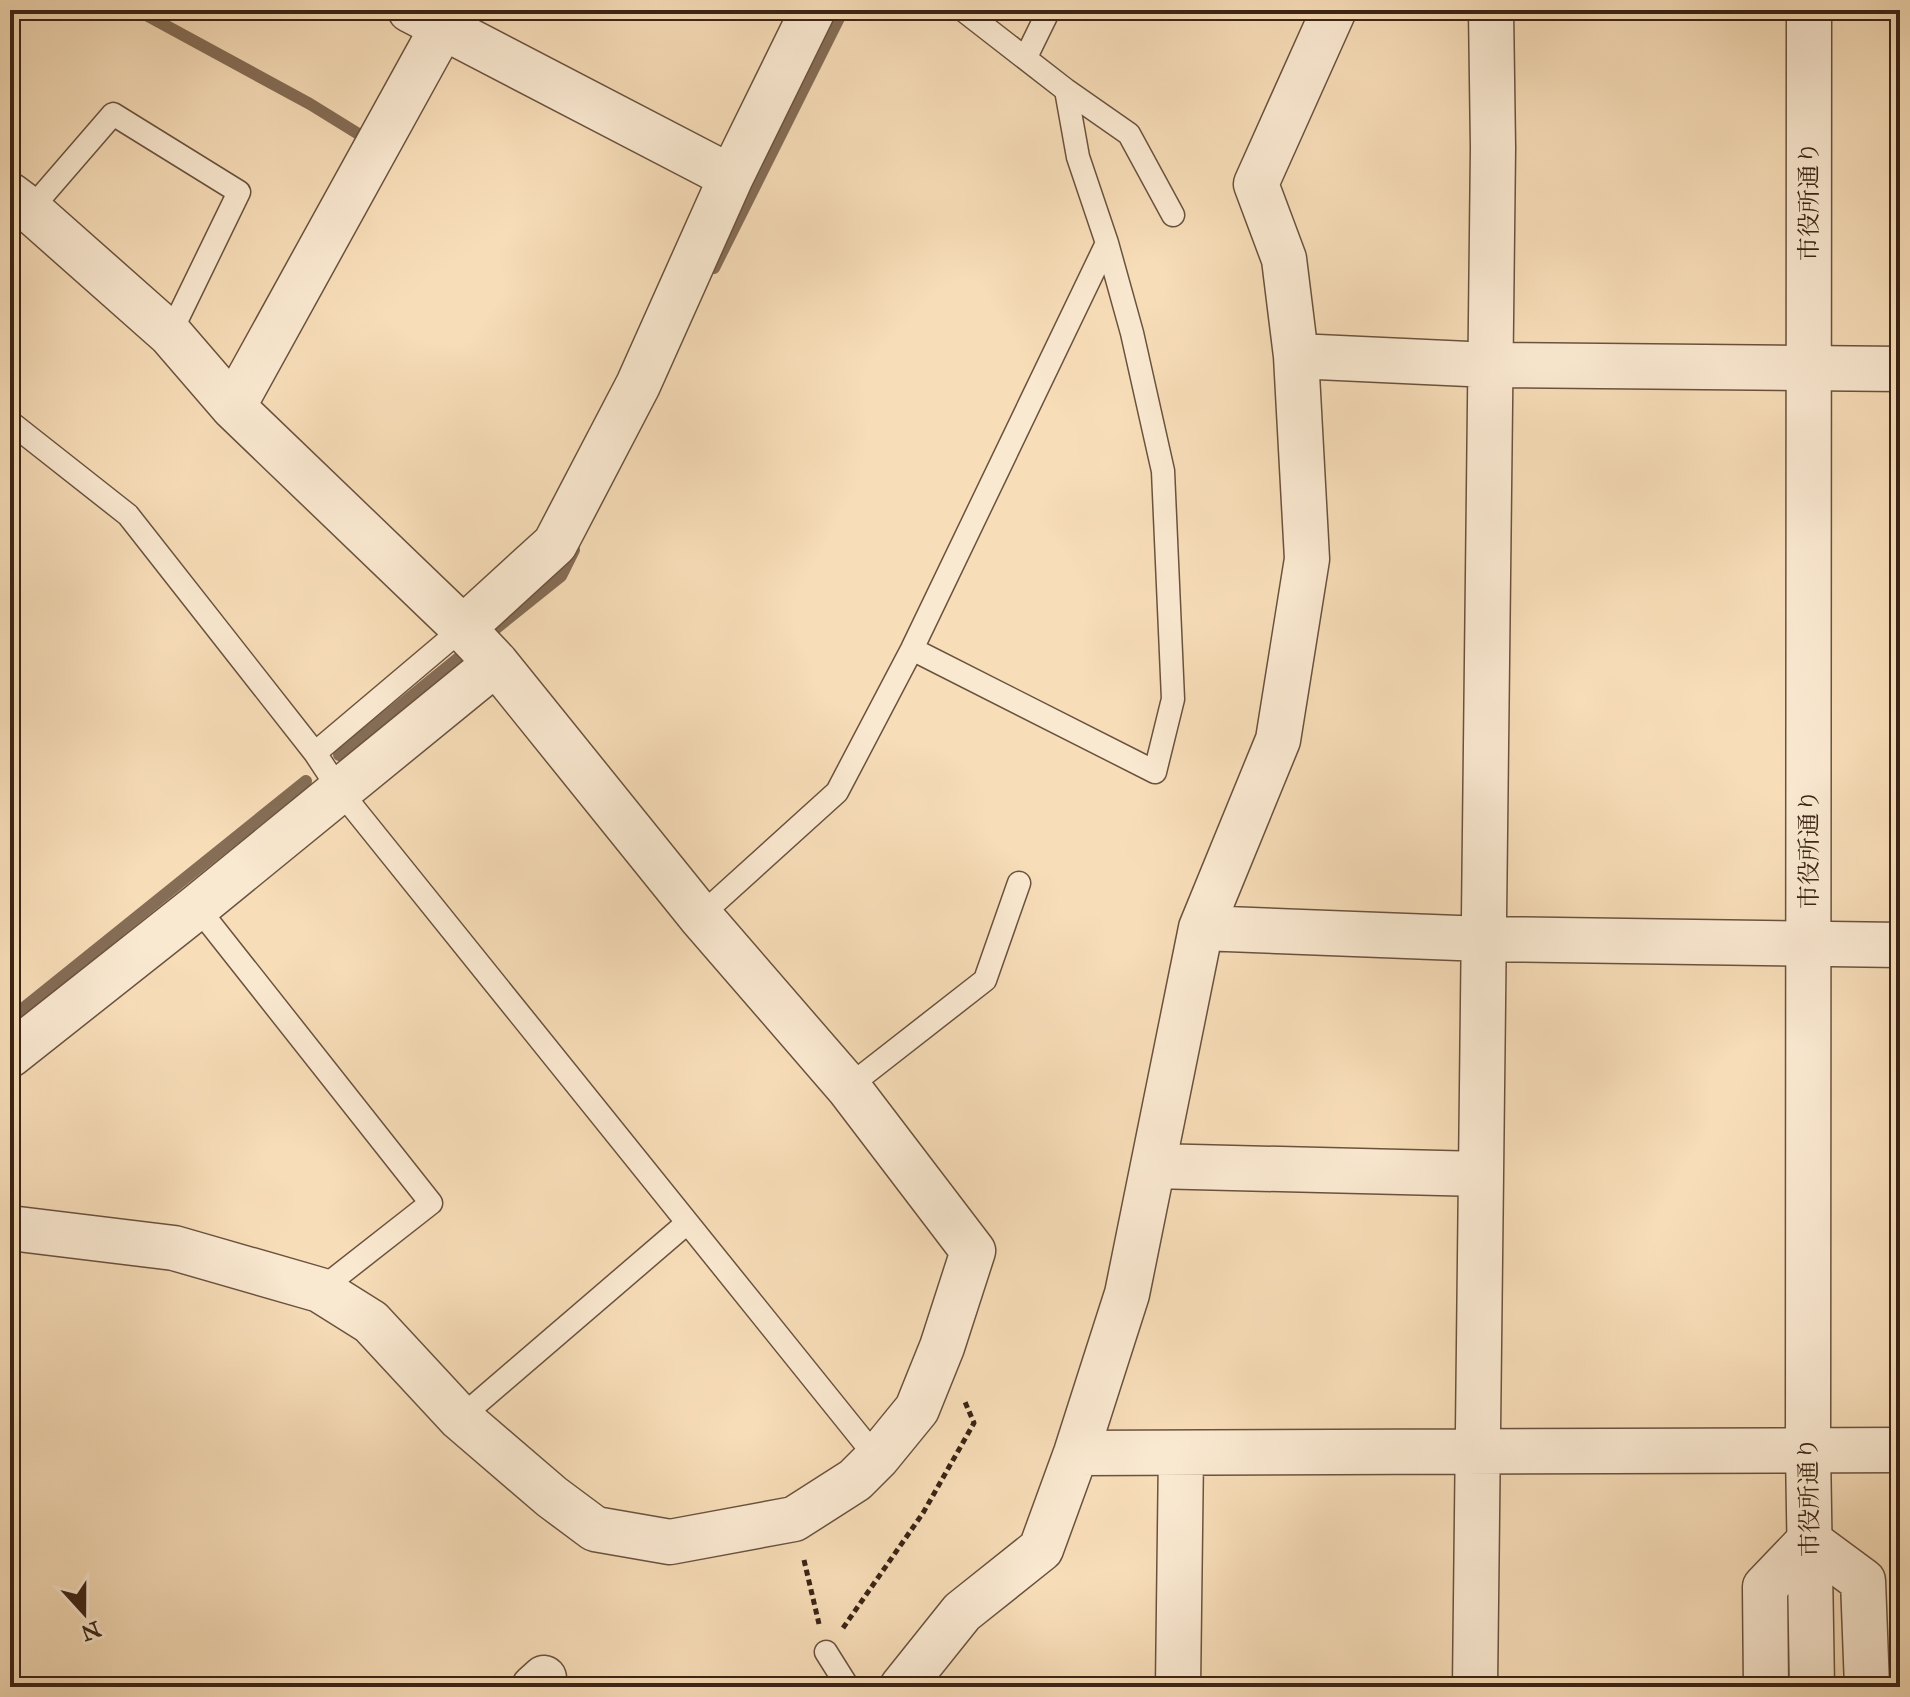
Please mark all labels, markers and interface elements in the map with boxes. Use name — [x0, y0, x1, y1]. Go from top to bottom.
street label: 市役所通り — [1794, 141, 1824, 261]
street label: 市役所通り — [1794, 789, 1824, 909]
street label: 市役所通り — [1793, 1437, 1825, 1557]
north arrow — [44, 1573, 124, 1653]
text: N — [77, 1615, 105, 1647]

